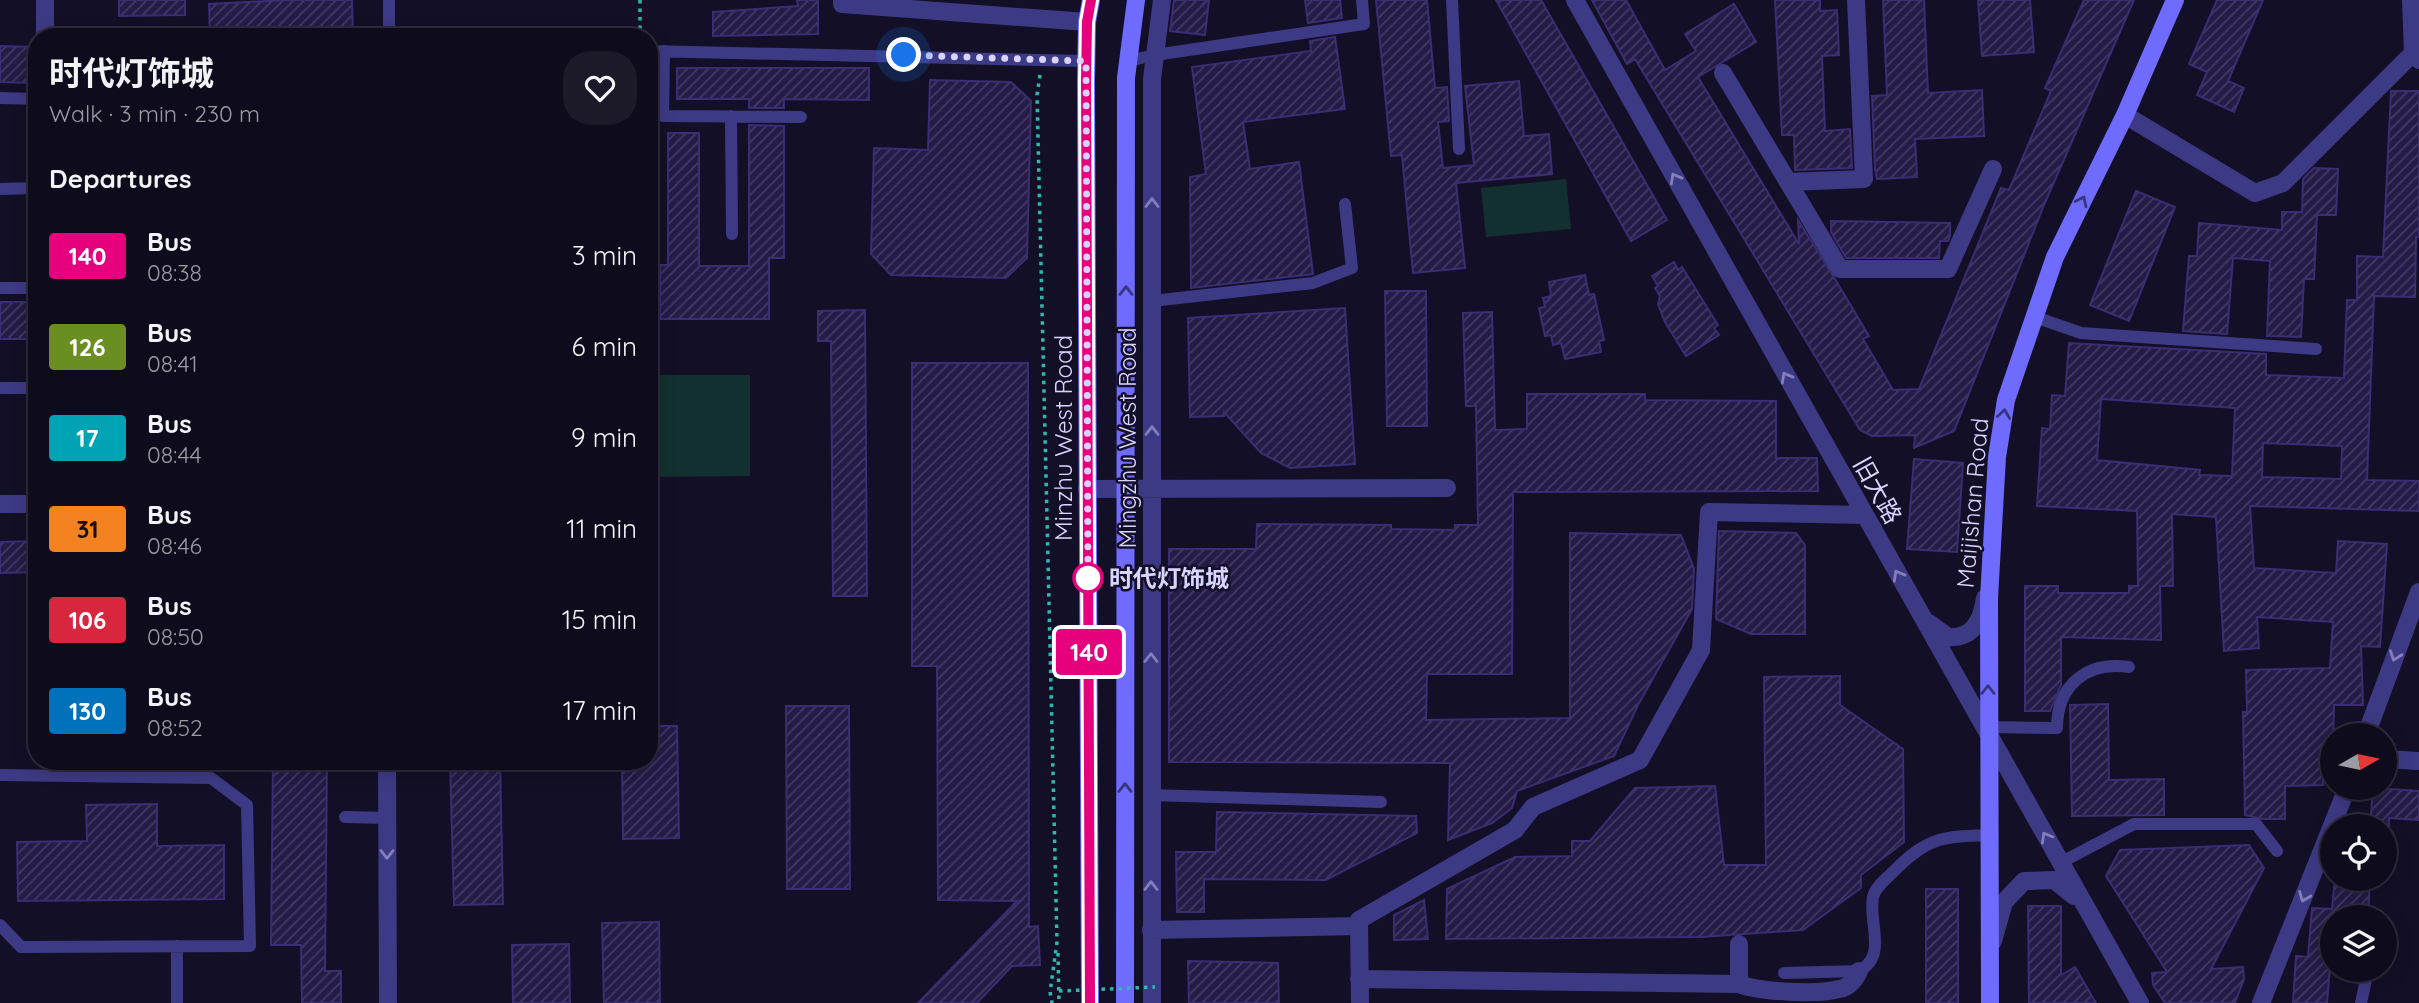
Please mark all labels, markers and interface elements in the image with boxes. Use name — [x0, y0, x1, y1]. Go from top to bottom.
your location — [886, 37, 921, 72]
button: heart — [563, 51, 637, 125]
text: 时代灯饰城 — [49, 52, 214, 93]
text: Walk · 3 min · 230 m — [49, 99, 260, 128]
text: Departures — [49, 162, 192, 195]
one-way arrow — [1670, 173, 1683, 186]
one-way arrow — [2074, 196, 2088, 208]
one-way arrow — [1144, 198, 1160, 208]
text: Bus — [147, 225, 192, 258]
text: 3 min — [572, 239, 637, 272]
text: 140 — [68, 241, 107, 271]
text: 08:38 — [147, 258, 202, 287]
one-way arrow — [1118, 285, 1134, 296]
text: Bus — [147, 316, 192, 349]
street label: Mingzhu West Road — [1112, 327, 1142, 549]
text: 6 min — [572, 330, 637, 363]
text: 126 — [69, 332, 106, 362]
street label: Minzhu West Road — [1048, 335, 1078, 541]
text: 08:41 — [147, 349, 198, 378]
one-way arrow — [1781, 371, 1794, 384]
text: Bus — [147, 407, 192, 440]
one-way arrow — [1996, 408, 2011, 420]
street label: Maijishan Road — [1950, 417, 1994, 589]
text: 9 min — [571, 421, 637, 454]
text: 17 — [76, 423, 99, 453]
one-way arrow — [1144, 425, 1160, 436]
text: 08:44 — [147, 440, 202, 469]
street label: 旧大路 — [1847, 451, 1909, 529]
text: Bus — [147, 498, 192, 531]
text: 11 min — [566, 512, 637, 545]
text: 31 — [76, 514, 99, 544]
text: 08:46 — [147, 531, 202, 560]
marker: 时代灯饰城 — [1073, 563, 1103, 593]
place label: 时代灯饰城 — [1109, 563, 1229, 593]
one-way arrow — [1893, 570, 1906, 582]
text: Bus — [147, 589, 192, 622]
text: 15 min — [562, 603, 637, 636]
text: 106 — [69, 605, 106, 635]
text: 08:50 — [147, 622, 204, 651]
line badge: 140 — [1049, 629, 1129, 675]
text: 140 — [1070, 637, 1108, 667]
one-way arrow — [2390, 649, 2404, 661]
one-way arrow — [1143, 653, 1159, 663]
text: Bus — [147, 680, 192, 713]
one-way arrow — [1981, 684, 1996, 695]
text: 17 min — [563, 694, 637, 727]
text: 130 — [69, 696, 106, 726]
text: 08:52 — [147, 713, 203, 742]
north arrow — [2320, 723, 2398, 800]
map controls — [2320, 723, 2397, 982]
one-way arrow — [1117, 782, 1133, 793]
button: locate — [2320, 814, 2397, 891]
one-way arrow — [2041, 832, 2054, 845]
one-way arrow — [379, 849, 395, 860]
one-way arrow — [1143, 880, 1159, 891]
one-way arrow — [2298, 890, 2312, 902]
button: layers — [2320, 905, 2397, 982]

